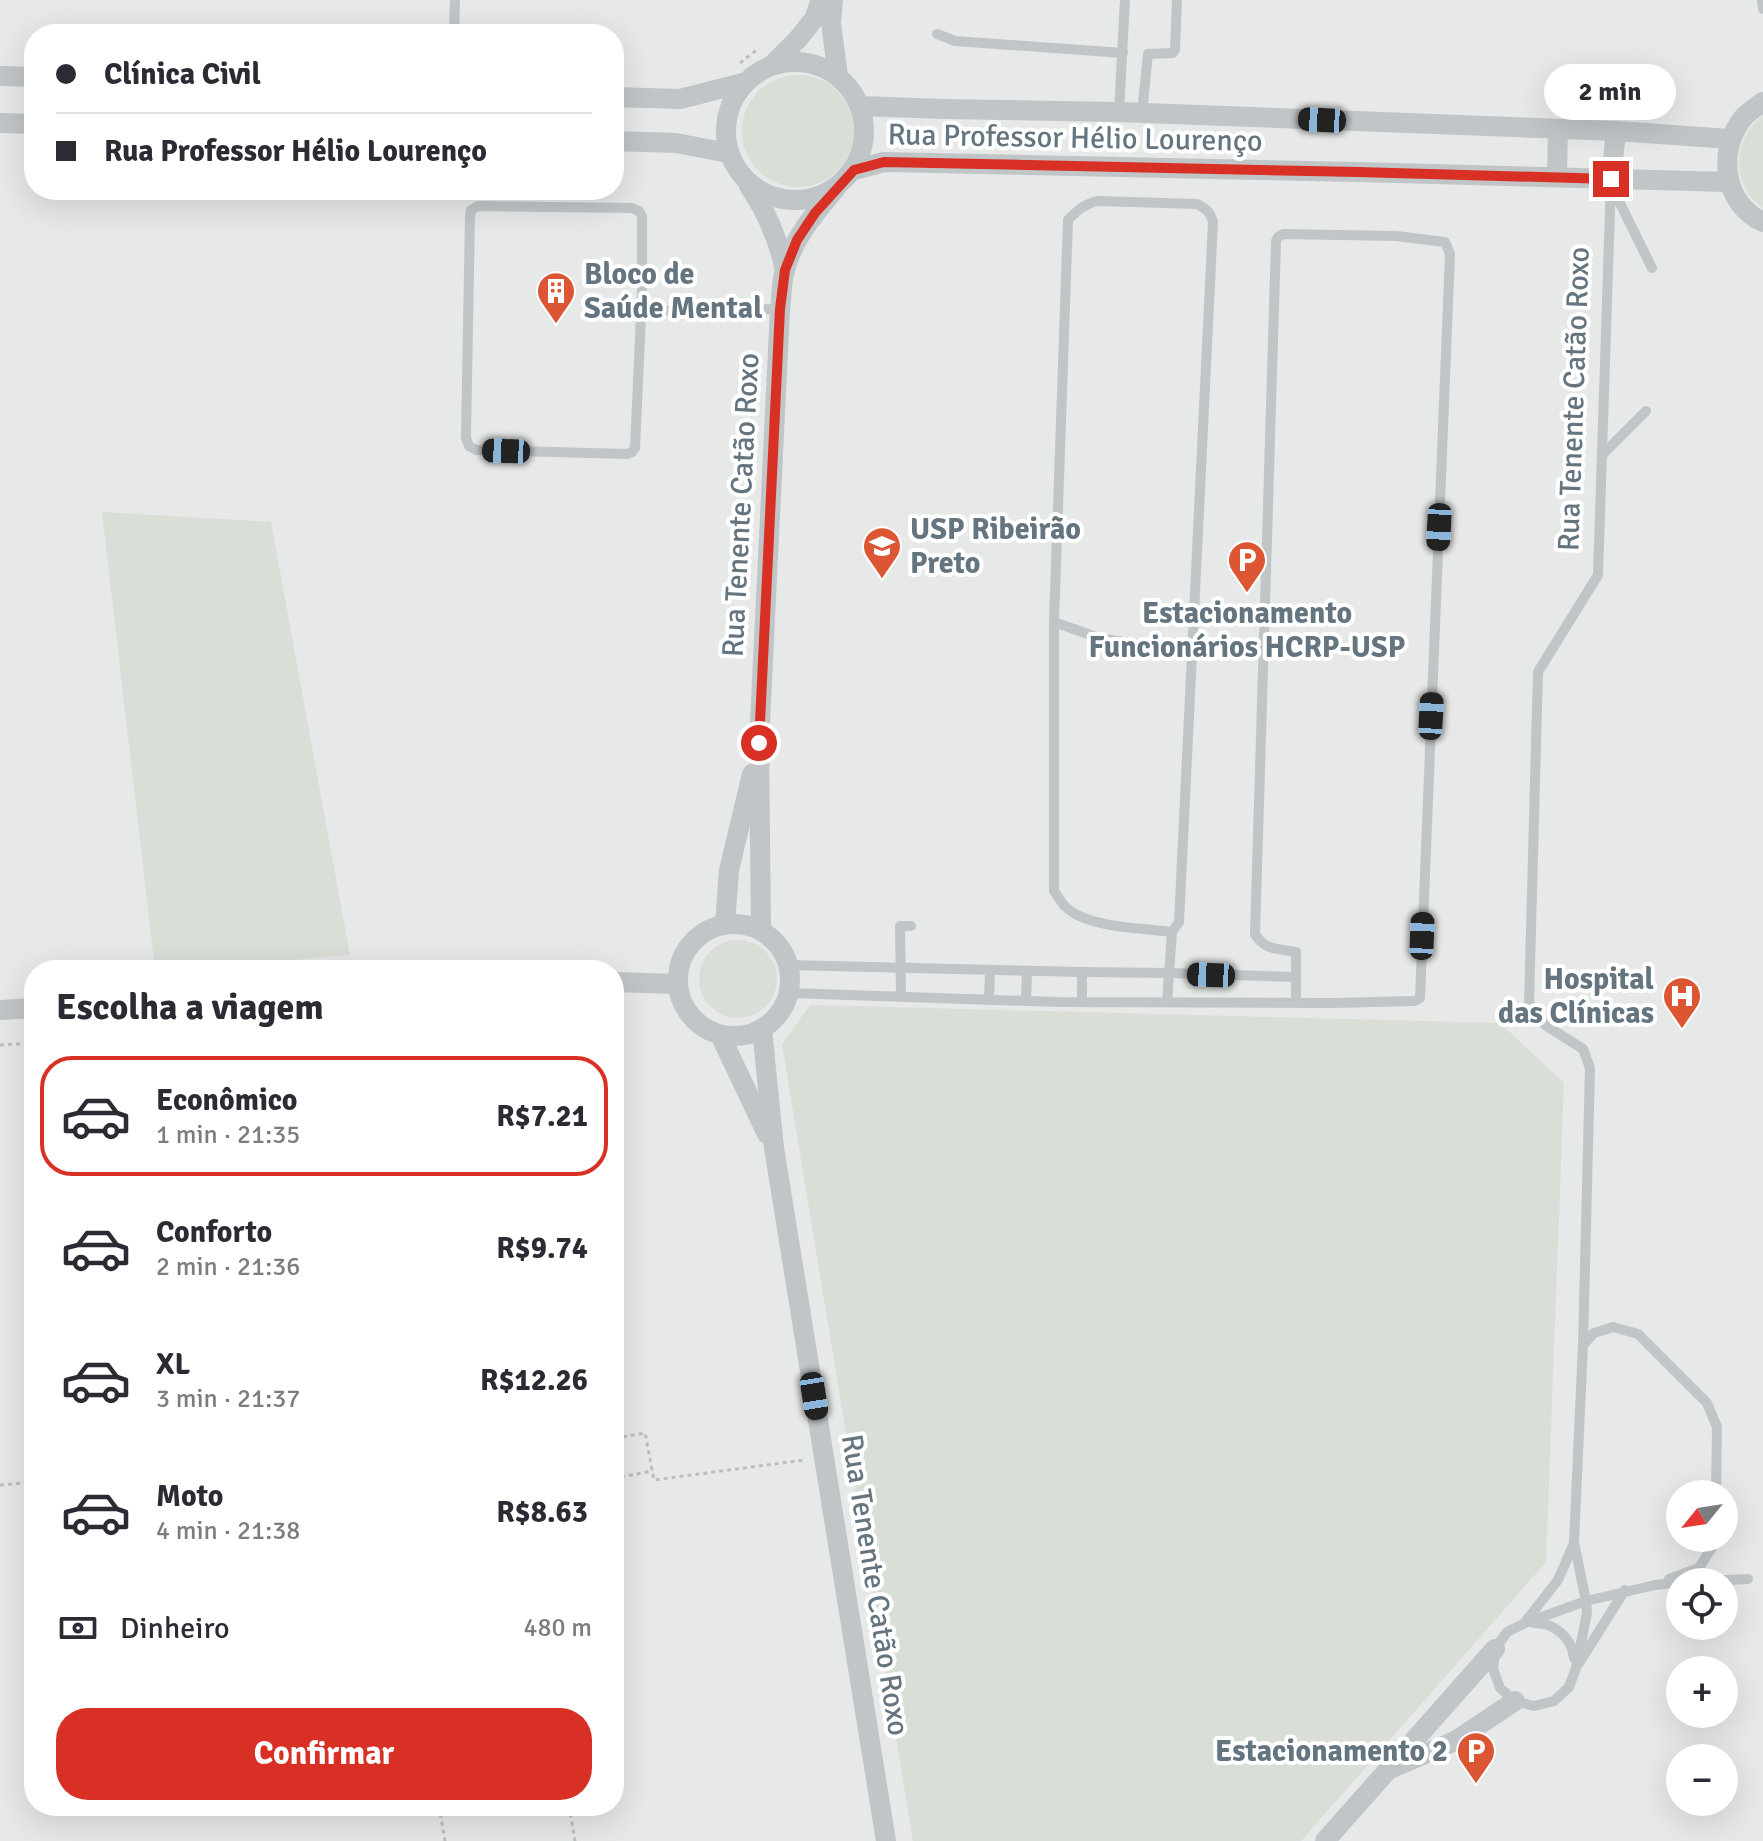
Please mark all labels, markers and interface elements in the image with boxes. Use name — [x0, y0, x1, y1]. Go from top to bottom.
text: Clínica Civil — [104, 56, 261, 93]
callout: 2 min — [1545, 63, 1677, 119]
text: 2 min — [1579, 76, 1641, 108]
car — [1297, 107, 1347, 133]
street label: Rua Professor Hélio Lourenço — [887, 116, 1263, 160]
text: Rua Professor Hélio Lourenço — [104, 133, 487, 170]
route end — [1593, 161, 1629, 197]
street label: Rua Tenente Catão Roxo — [1550, 246, 1598, 552]
place label: Bloco de Saúde Mental — [584, 256, 763, 327]
building icon: Bloco de Saúde Mental — [535, 270, 577, 325]
street label: Rua Tenente Catão Roxo — [715, 352, 767, 658]
car — [482, 438, 530, 464]
car — [1426, 502, 1452, 552]
place label: USP Ribeirão Preto — [910, 511, 1081, 582]
school or university icon: USP Ribeirão Preto — [861, 525, 903, 580]
parking icon: Estacionamento Funcionários HCRP-USP — [1226, 539, 1268, 594]
place label: Estacionamento Funcionários HCRP-USP — [1089, 595, 1405, 666]
car — [1418, 691, 1444, 741]
route start — [741, 725, 777, 761]
car — [1409, 912, 1435, 960]
place label: Hospital das Clínicas — [1498, 961, 1654, 1032]
car — [1187, 962, 1235, 988]
hospital icon: Hospital das Clínicas — [1661, 975, 1703, 1030]
text: Escolha a viagem — [56, 985, 324, 1030]
icon: car — [60, 1080, 132, 1152]
text: Econômico — [156, 1082, 298, 1119]
text: R$7.21 — [496, 1098, 588, 1135]
text: 1 min · 21:35 — [156, 1119, 300, 1151]
icon: car — [60, 1212, 132, 1284]
text: Conforto — [156, 1214, 272, 1251]
text: R$9.74 — [496, 1230, 588, 1267]
text: 2 min · 21:36 — [156, 1251, 300, 1283]
icon: car — [60, 1344, 132, 1416]
text: XL — [156, 1346, 190, 1383]
text: R$12.26 — [480, 1362, 588, 1399]
car — [798, 1370, 830, 1422]
text: 3 min · 21:37 — [156, 1383, 300, 1415]
street label: Rua Tenente Catão Roxo — [833, 1432, 917, 1738]
icon: car — [60, 1476, 132, 1548]
text: Moto — [156, 1478, 223, 1515]
north arrow — [1666, 1480, 1738, 1552]
map controls — [1666, 1480, 1738, 1816]
text: R$8.63 — [496, 1494, 588, 1531]
text: 4 min · 21:38 — [156, 1515, 300, 1547]
button: locate — [1666, 1568, 1738, 1640]
icon: cash — [56, 1606, 100, 1650]
text: Dinheiro — [120, 1610, 230, 1647]
text: 480 m — [523, 1612, 592, 1644]
button: + — [1666, 1656, 1738, 1728]
button: Confirmar — [56, 1708, 592, 1800]
parking icon: Estacionamento 2 — [1455, 1730, 1497, 1785]
place label: Estacionamento 2 — [1215, 1733, 1448, 1770]
button: − — [1666, 1744, 1738, 1816]

